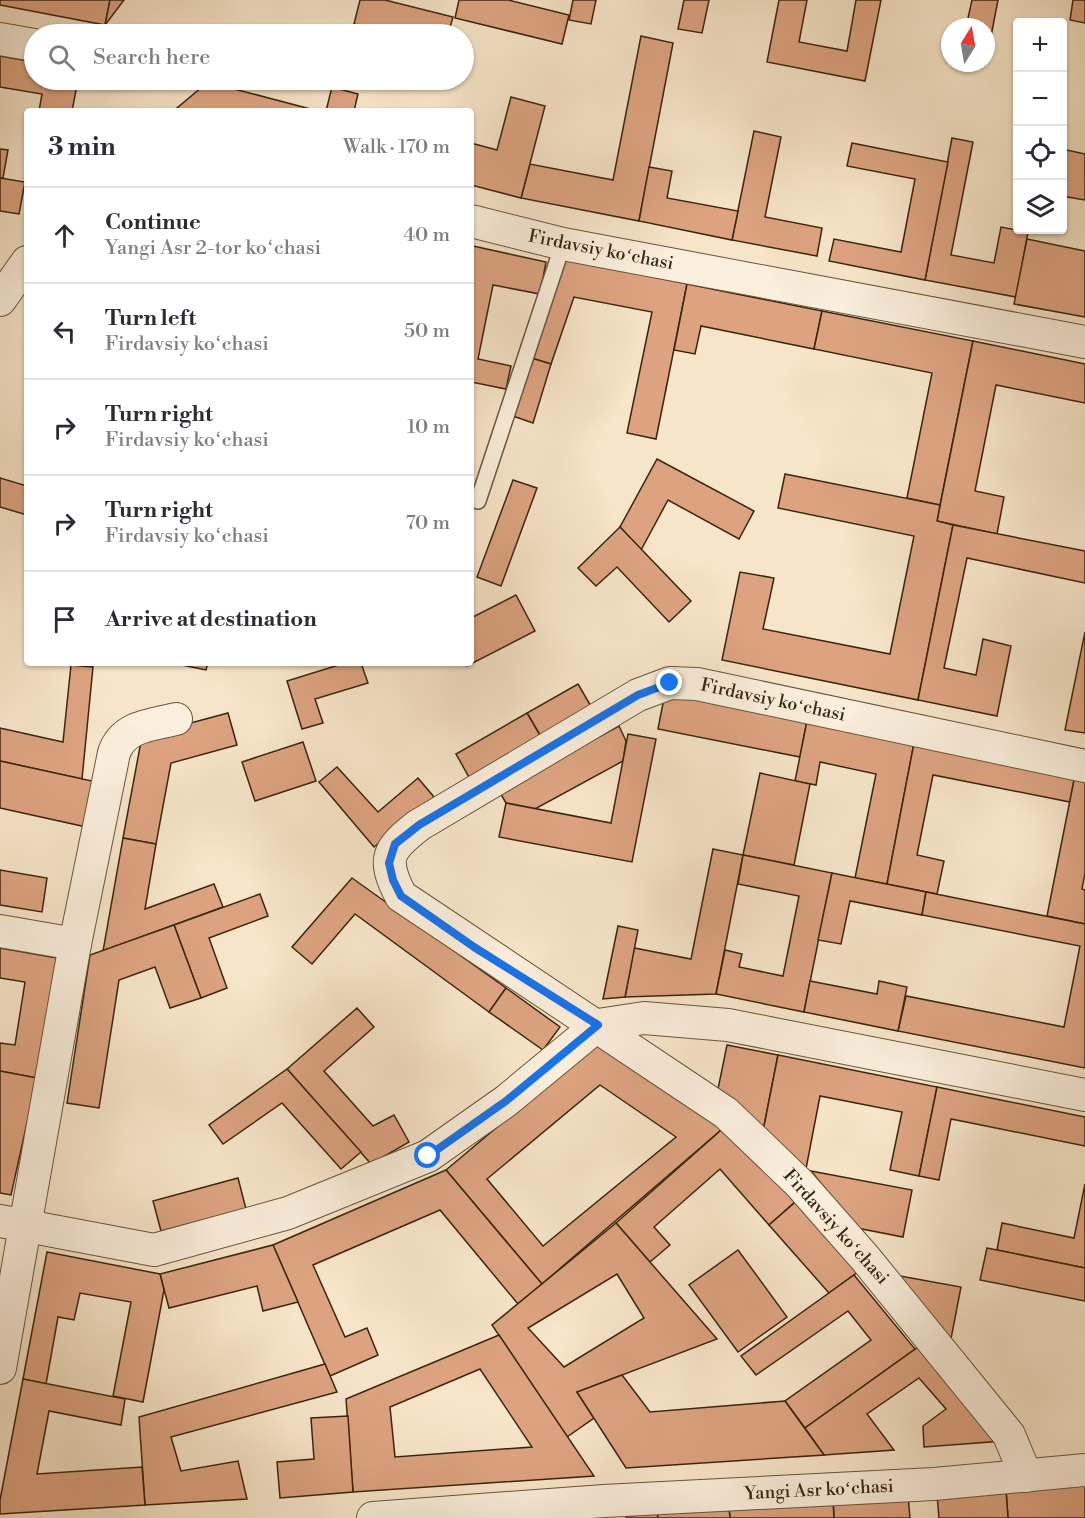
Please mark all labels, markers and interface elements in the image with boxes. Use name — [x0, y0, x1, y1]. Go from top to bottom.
north arrow — [941, 18, 995, 72]
map controls — [1013, 18, 1067, 234]
button: + — [1013, 18, 1067, 72]
search box — [24, 24, 474, 90]
icon: search — [45, 41, 78, 74]
text: Search here — [93, 44, 210, 71]
button: − — [1013, 72, 1067, 126]
button: locate — [1013, 126, 1067, 180]
text: 3 min — [48, 131, 116, 163]
text: Walk · 170 m — [343, 135, 450, 160]
button: layers — [1013, 180, 1067, 234]
text: Continue — [105, 209, 201, 236]
icon: ahead — [48, 219, 81, 252]
text: 40 m — [403, 223, 450, 248]
street label: Firdavsiy koʻchasi — [526, 225, 676, 275]
text: Yangi Asr 2-tor koʻchasi — [105, 236, 321, 261]
text: Turn left — [105, 305, 196, 332]
icon: left — [48, 315, 81, 348]
text: 50 m — [404, 319, 450, 344]
text: Firdavsiy koʻchasi — [105, 332, 269, 357]
text: Turn right — [105, 401, 213, 428]
icon: right — [48, 411, 81, 444]
text: 10 m — [407, 415, 450, 440]
text: Firdavsiy koʻchasi — [105, 428, 269, 453]
text: Turn right — [105, 497, 213, 524]
icon: right — [48, 507, 81, 540]
text: 70 m — [406, 511, 450, 536]
text: Firdavsiy koʻchasi — [105, 524, 269, 549]
icon: arrive — [48, 603, 81, 636]
text: Arrive at destination — [105, 606, 317, 633]
route end — [656, 669, 682, 695]
street label: Firdavsiy koʻchasi — [698, 673, 848, 727]
route start — [414, 1142, 440, 1168]
street label: Firdavsiy koʻchasi — [778, 1164, 894, 1290]
street label: Yangi Asr koʻchasi — [743, 1475, 894, 1505]

